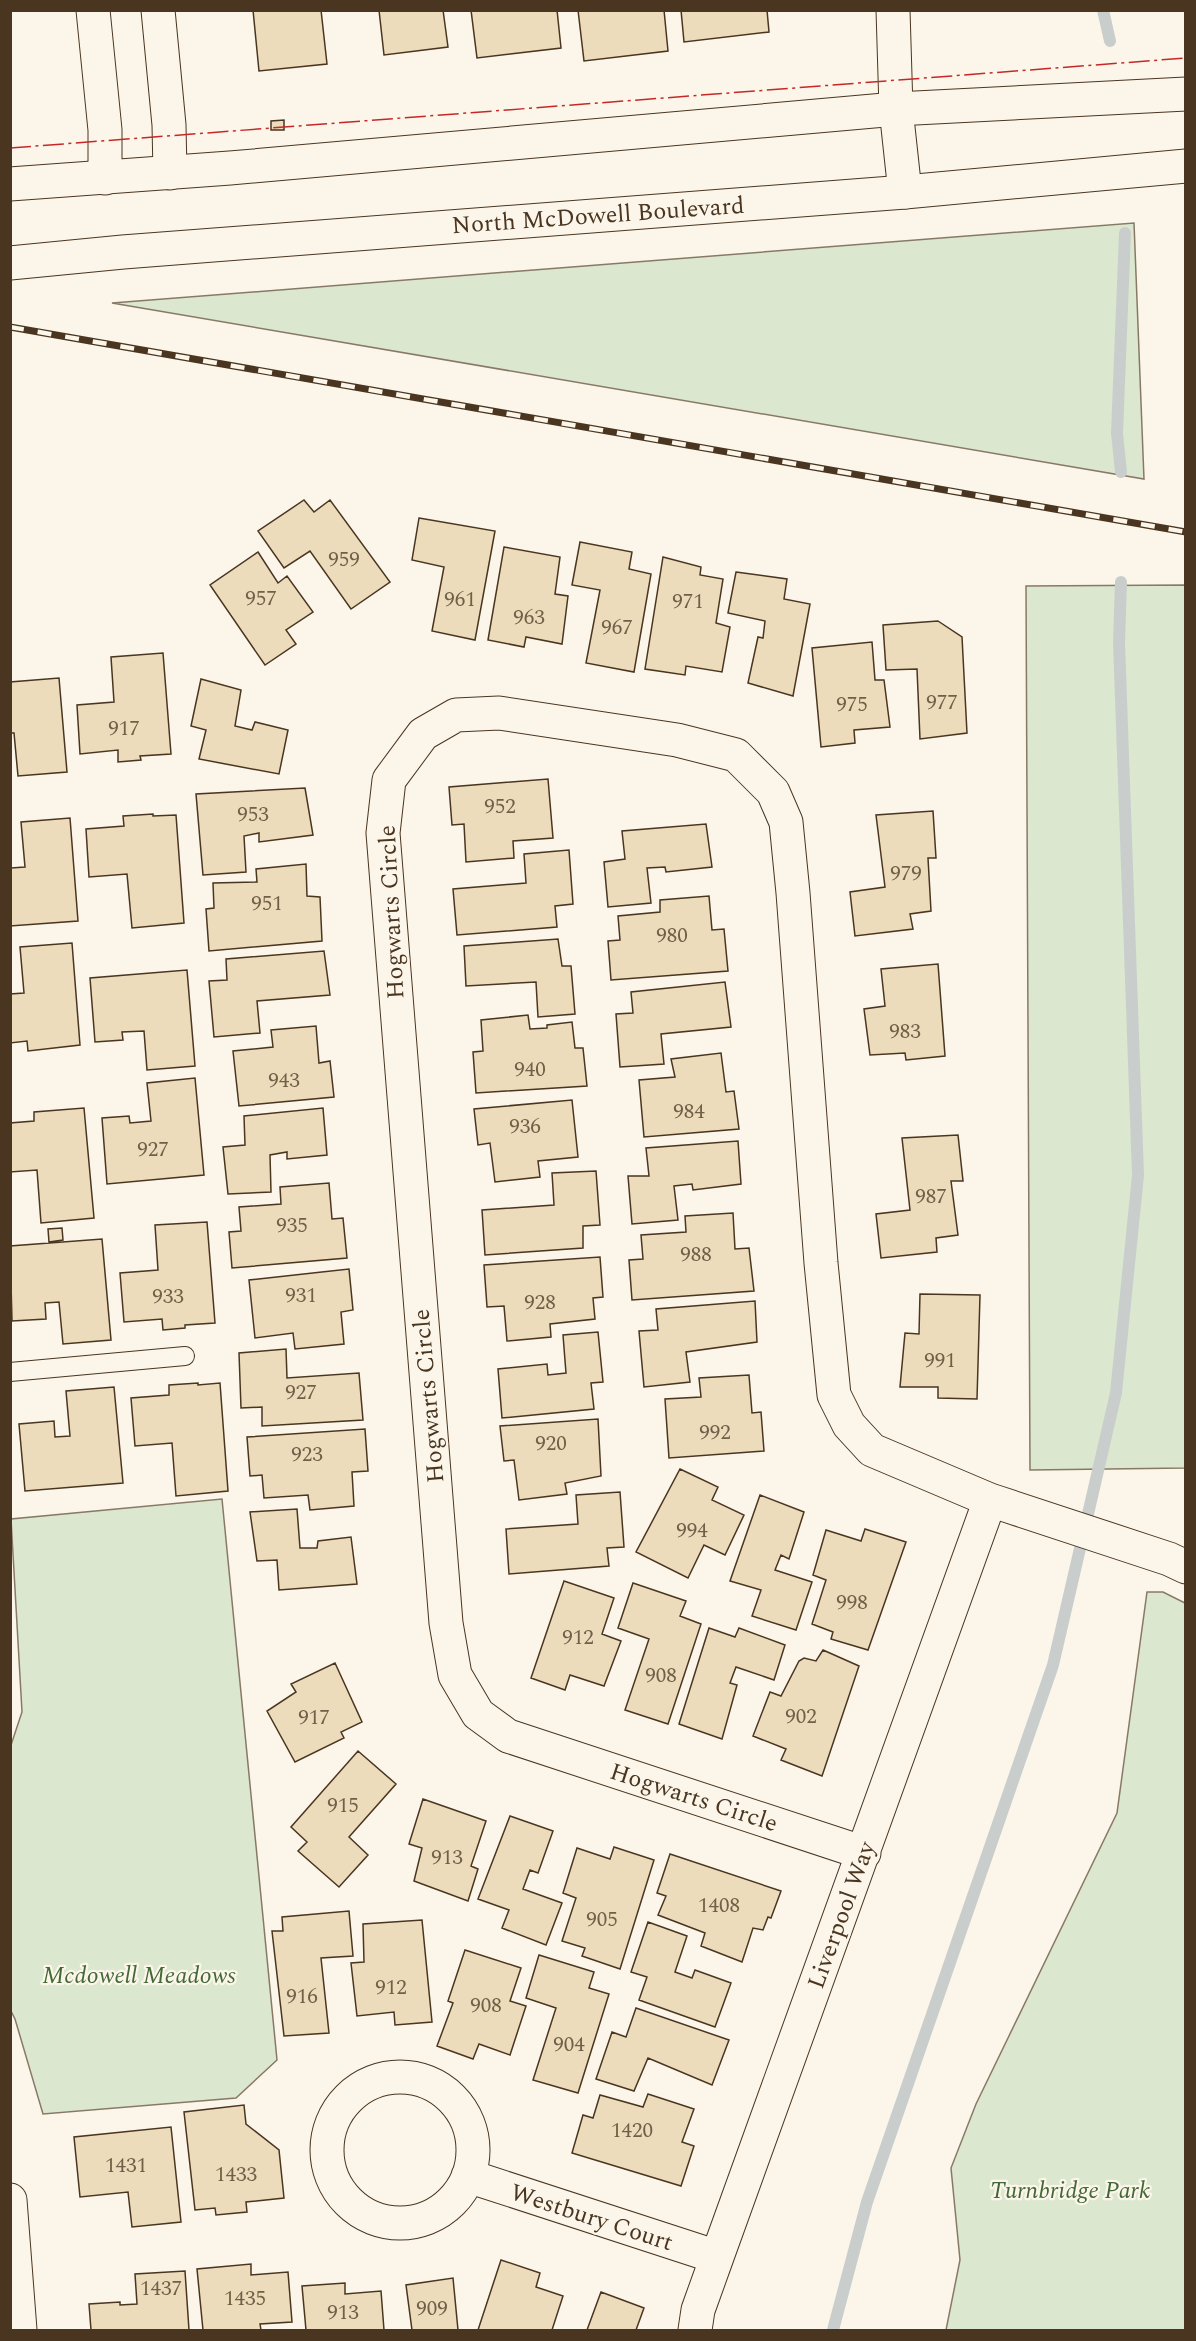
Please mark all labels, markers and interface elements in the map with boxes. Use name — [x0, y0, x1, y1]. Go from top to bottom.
street label: North McDowell Boulevard — [451, 188, 746, 244]
house number: 959 — [328, 544, 360, 576]
house number: 957 — [245, 583, 277, 615]
house number: 961 — [444, 584, 476, 616]
house number: 971 — [672, 586, 704, 618]
house number: 963 — [513, 602, 545, 634]
house number: 967 — [601, 612, 633, 644]
house number: 977 — [926, 687, 958, 719]
house number: 975 — [836, 689, 868, 721]
house number: 917 — [108, 713, 140, 745]
house number: 952 — [484, 791, 516, 823]
house number: 953 — [237, 799, 269, 831]
street label: Hogwarts Circle — [369, 824, 415, 1000]
house number: 979 — [890, 858, 922, 890]
house number: 951 — [251, 888, 283, 920]
house number: 980 — [656, 920, 688, 952]
house number: 983 — [889, 1016, 921, 1048]
house number: 940 — [514, 1054, 546, 1086]
house number: 943 — [268, 1065, 300, 1097]
house number: 984 — [673, 1096, 705, 1128]
house number: 936 — [509, 1111, 541, 1143]
house number: 927 — [137, 1134, 169, 1166]
house number: 987 — [915, 1181, 947, 1213]
house number: 935 — [276, 1210, 308, 1242]
house number: 988 — [680, 1239, 712, 1271]
house number: 931 — [285, 1280, 317, 1312]
house number: 933 — [152, 1281, 184, 1313]
house number: 928 — [524, 1287, 556, 1319]
street label: Hogwarts Circle — [403, 1308, 455, 1484]
house number: 991 — [924, 1345, 956, 1377]
house number: 927 — [285, 1377, 317, 1409]
house number: 992 — [699, 1417, 731, 1449]
house number: 920 — [535, 1428, 567, 1460]
house number: 923 — [291, 1439, 323, 1471]
house number: 994 — [676, 1515, 708, 1547]
house number: 998 — [836, 1587, 868, 1619]
house number: 912 — [562, 1622, 594, 1654]
house number: 908 — [645, 1660, 677, 1692]
house number: 902 — [785, 1701, 817, 1733]
house number: 917 — [298, 1702, 330, 1734]
street label: Hogwarts Circle — [605, 1754, 782, 1842]
house number: 915 — [327, 1790, 359, 1822]
street label: Liverpool Way — [799, 1835, 886, 1994]
house number: 913 — [431, 1842, 463, 1874]
house number: 1408 — [698, 1890, 740, 1922]
house number: 905 — [586, 1904, 618, 1936]
park label: Mcdowell Meadows — [42, 1958, 236, 1994]
house number: 912 — [375, 1972, 407, 2004]
house number: 916 — [286, 1981, 318, 2013]
house number: 908 — [470, 1990, 502, 2022]
house number: 904 — [553, 2029, 585, 2061]
house number: 1420 — [611, 2115, 653, 2147]
house number: 1431 — [105, 2150, 147, 2182]
house number: 1433 — [215, 2159, 257, 2191]
park label: Turnbridge Park — [990, 2173, 1150, 2209]
street label: Westbury Court — [506, 2175, 678, 2261]
house number: 1437 — [140, 2273, 182, 2305]
house number: 1435 — [224, 2283, 266, 2315]
house number: 909 — [416, 2293, 448, 2325]
house number: 913 — [327, 2297, 359, 2329]

